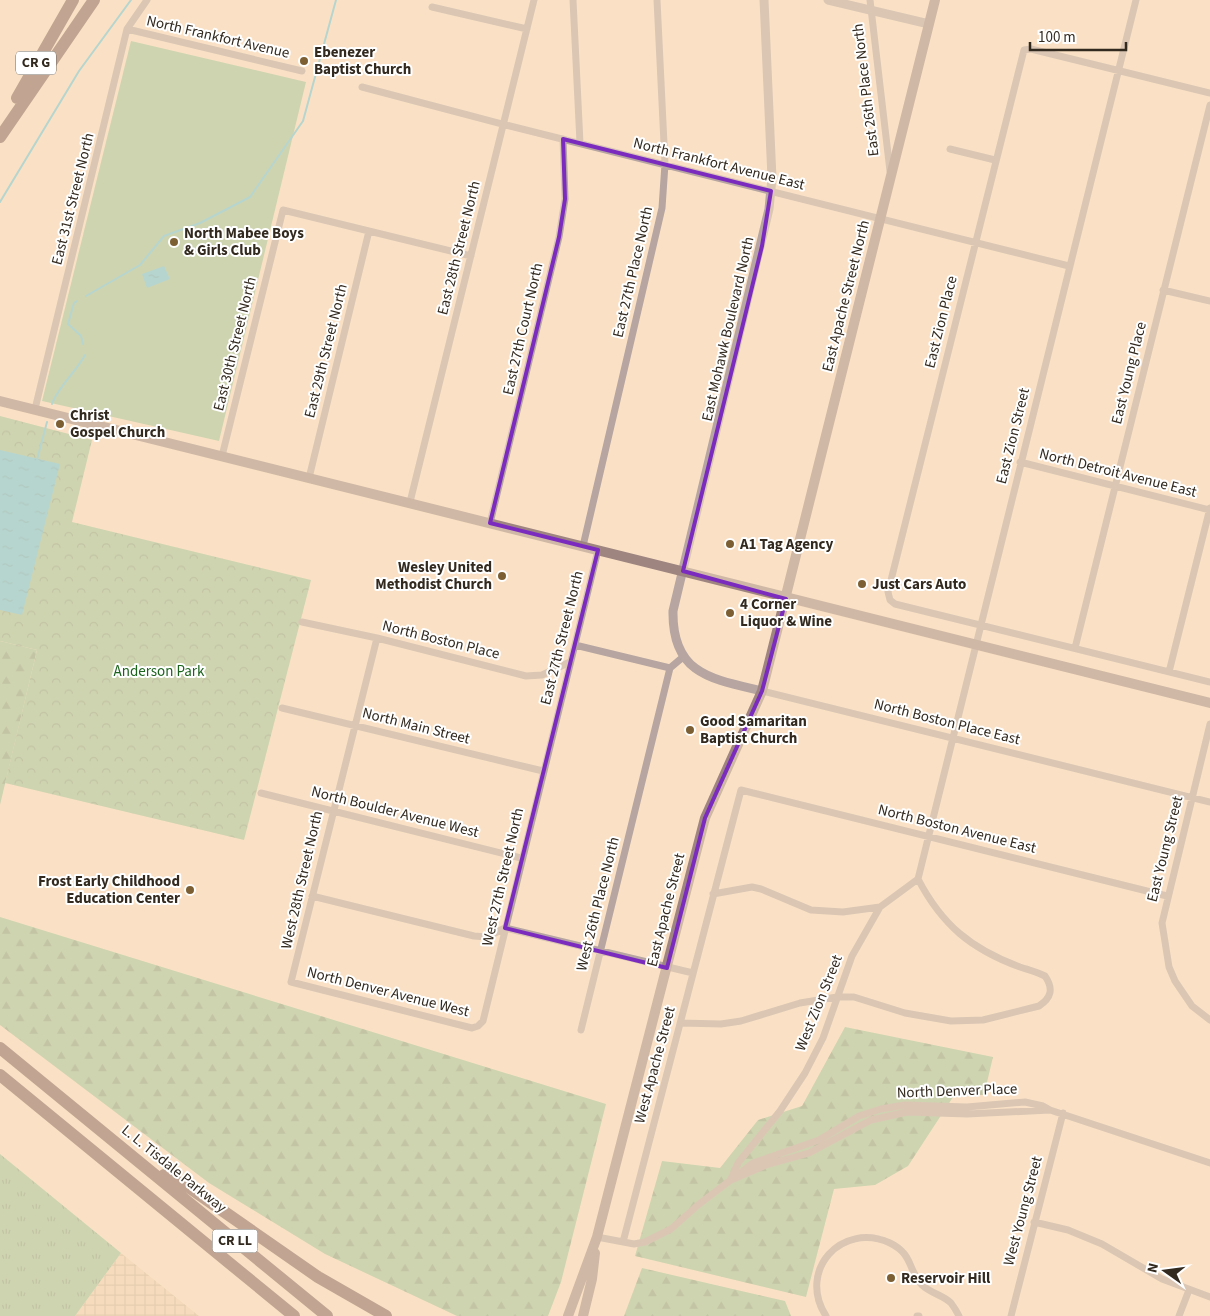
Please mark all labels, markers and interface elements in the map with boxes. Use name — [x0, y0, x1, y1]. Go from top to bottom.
street label: North Frankfort Avenue — [144, 10, 292, 64]
scale bar — [1030, 20, 1126, 52]
street label: East 26th Place North — [847, 22, 885, 158]
text: 100 m — [1038, 27, 1076, 48]
place label: Ebenezer Baptist Church — [314, 42, 411, 80]
road number: CR G — [16, 52, 56, 74]
marker: Ebenezer Baptist Church — [298, 55, 310, 67]
street label: East 31st Street North — [46, 131, 100, 267]
street label: North Frankfort Avenue East — [631, 133, 807, 195]
street label: East 28th Street North — [432, 179, 486, 317]
street label: East 27th Place North — [608, 204, 658, 340]
street label: East Apache Street North — [817, 218, 875, 374]
place label: North Mabee Boys & Girls Club — [184, 223, 304, 261]
street label: East Mohawk Boulevard North — [697, 235, 759, 423]
marker: North Mabee Boys & Girls Club — [168, 236, 180, 248]
street label: East 27th Court North — [498, 261, 548, 397]
street label: East Zion Place — [919, 274, 963, 370]
street label: East 30th Street North — [208, 275, 262, 413]
street label: East 29th Street North — [299, 282, 353, 420]
street label: East Young Place — [1106, 320, 1152, 426]
street label: East Zion Street — [991, 386, 1035, 486]
place label: Christ Gospel Church — [70, 405, 165, 443]
marker: Christ Gospel Church — [54, 418, 66, 430]
street label: North Detroit Avenue East — [1037, 443, 1199, 503]
place label: A1 Tag Agency — [739, 534, 834, 555]
marker: A1 Tag Agency — [724, 538, 736, 550]
place label: Wesley United Methodist Church — [375, 557, 492, 595]
street label: East 27th Street North — [535, 569, 589, 707]
marker: Wesley United Methodist Church — [496, 570, 508, 582]
place label: Just Cars Auto — [872, 574, 966, 595]
marker: Just Cars Auto — [856, 578, 868, 590]
place label: 4 Corner Liquor & Wine — [740, 594, 832, 632]
marker: 4 Corner Liquor & Wine — [724, 607, 736, 619]
street label: North Boston Place — [380, 615, 502, 665]
park label: Anderson Park — [114, 661, 205, 682]
street label: North Boston Place East — [872, 694, 1022, 750]
street label: North Main Street — [360, 702, 472, 750]
place label: Good Samaritan Baptist Church — [700, 711, 807, 749]
marker: Good Samaritan Baptist Church — [684, 724, 696, 736]
street label: North Boulder Avenue West — [309, 781, 481, 843]
street label: East Young Street — [1142, 794, 1188, 904]
street label: North Boston Avenue East — [876, 799, 1038, 859]
street label: West 27th Street North — [477, 806, 529, 948]
street label: West 28th Street North — [276, 809, 328, 951]
street label: West 26th Place North — [571, 835, 625, 973]
street label: East Apache Street — [642, 851, 690, 969]
place label: Frost Early Childhood Education Center — [38, 871, 180, 909]
marker: Frost Early Childhood Education Center — [184, 884, 196, 896]
street label: West Zion Street — [790, 952, 848, 1054]
street label: North Denver Avenue West — [305, 962, 471, 1022]
street label: West Apache Street — [629, 1004, 681, 1126]
street label: North Denver Place — [896, 1078, 1018, 1104]
street label: L. L. Tisdale Parkway — [117, 1120, 231, 1218]
street label: West Young Street — [998, 1154, 1048, 1268]
road number: CR LL — [212, 1230, 258, 1252]
north arrow — [1140, 1246, 1190, 1296]
text: N — [1143, 1261, 1164, 1275]
place label: Reservoir Hill — [901, 1268, 991, 1289]
marker: Reservoir Hill — [885, 1272, 897, 1284]

